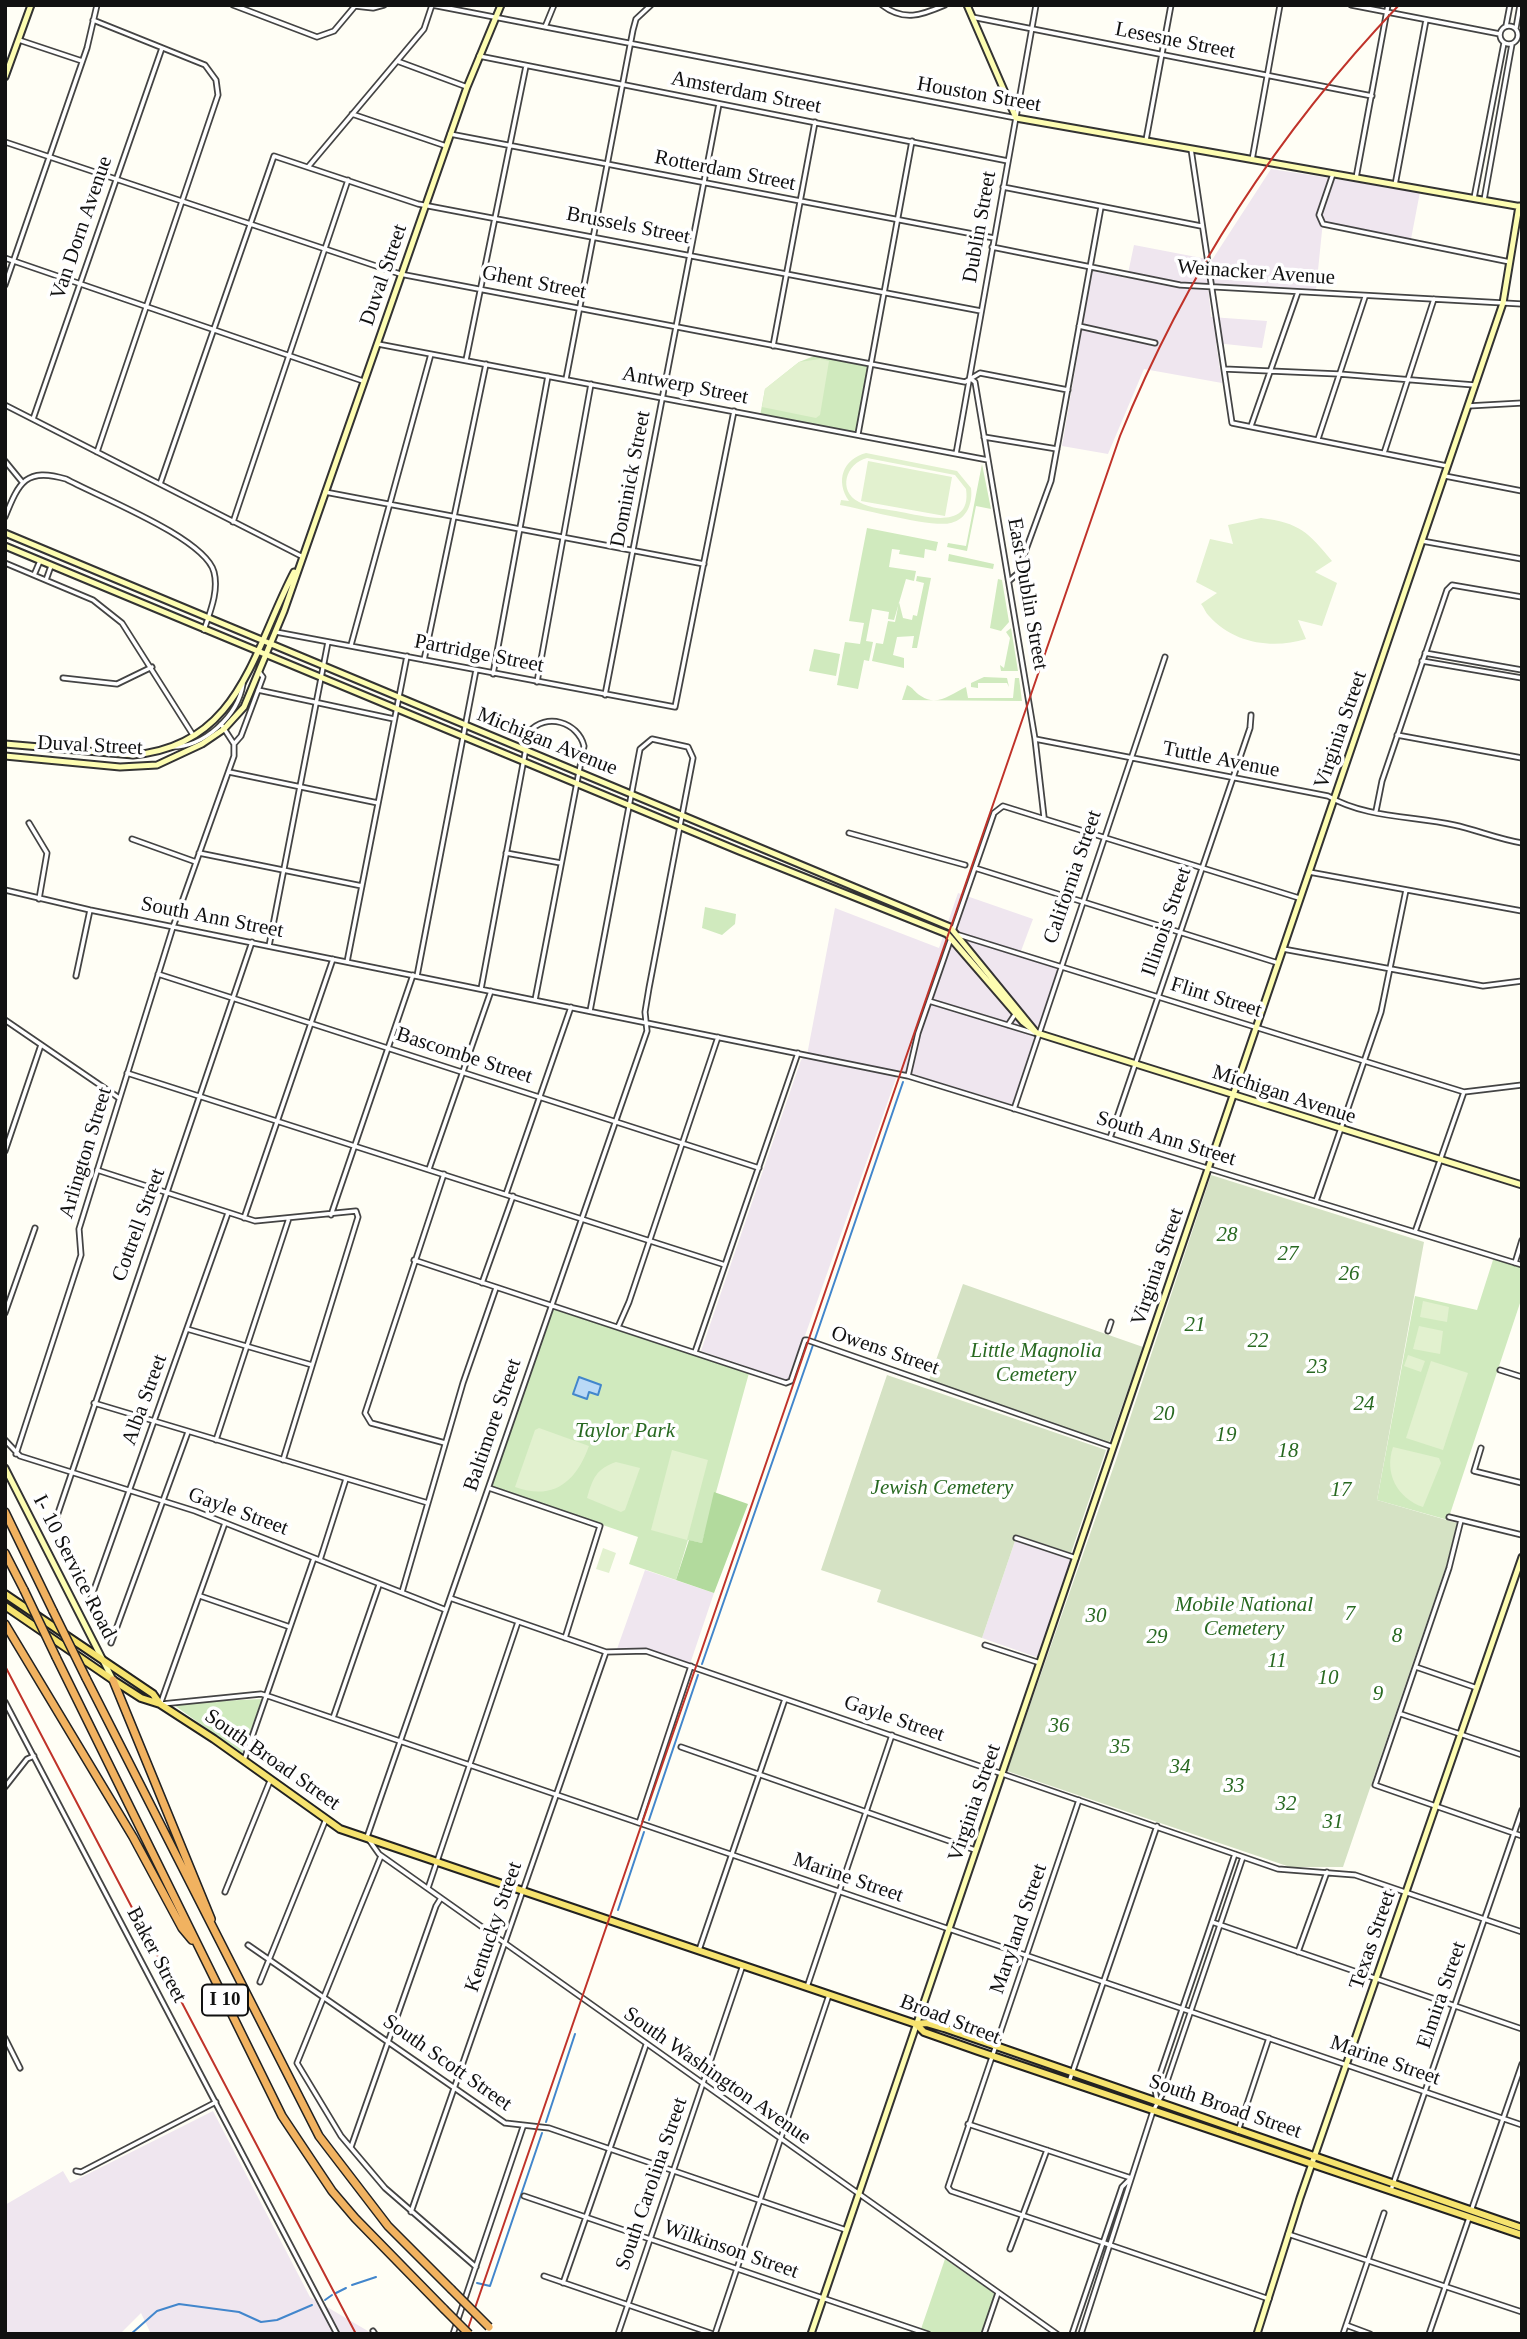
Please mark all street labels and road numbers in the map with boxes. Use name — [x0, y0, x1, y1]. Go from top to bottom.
street label: Lesesne Street — [1113, 17, 1237, 65]
street label: Amsterdam Street — [669, 66, 823, 120]
street label: Houston Street — [915, 72, 1043, 118]
street label: Rotterdam Street — [652, 145, 798, 197]
street label: Van Dorn Avenue — [46, 153, 118, 303]
street label: Dublin Street — [958, 169, 1002, 285]
street label: Brussels Street — [564, 202, 692, 250]
street label: Duval Street — [355, 221, 413, 329]
street label: Weinacker Avenue — [1176, 255, 1336, 291]
street label: Ghent Street — [480, 261, 588, 305]
street label: Antwerp Street — [620, 361, 750, 411]
street label: Dominick Street — [605, 409, 657, 549]
street label: East Dublin Street — [1001, 516, 1053, 672]
street label: Partridge Street — [412, 629, 546, 679]
street label: Virginia Street — [1309, 668, 1373, 792]
street label: Michigan Avenue — [473, 702, 621, 782]
street label: Duval Street — [37, 731, 143, 761]
street label: Tuttle Avenue — [1160, 736, 1282, 784]
street label: California Street — [1038, 807, 1108, 947]
street label: Illinois Street — [1137, 864, 1197, 980]
street label: South Ann Street — [139, 892, 285, 944]
street label: Flint Street — [1167, 972, 1265, 1024]
street label: Bascombe Street — [393, 1022, 535, 1090]
street label: Michigan Avenue — [1209, 1060, 1359, 1130]
street label: Arlington Street — [54, 1084, 118, 1222]
street label: South Ann Street — [1093, 1106, 1239, 1172]
street label: Cottrell Street — [107, 1165, 171, 1285]
street label: Virginia Street — [1126, 1205, 1190, 1329]
street label: Owens Street — [828, 1321, 942, 1381]
street label: Alba Street — [117, 1351, 173, 1449]
street label: Baltimore Street — [459, 1356, 527, 1494]
street label: Gayle Street — [185, 1482, 291, 1542]
street label: I- 10 Service Road — [27, 1491, 121, 1643]
street label: Gayle Street — [841, 1690, 947, 1748]
street label: South Broad Street — [199, 1704, 345, 1816]
street label: Virginia Street — [943, 1741, 1007, 1865]
street label: Marine Street — [790, 1847, 906, 1909]
street label: Kentucky Street — [460, 1859, 528, 1995]
street label: Maryland Street — [985, 1861, 1053, 1997]
street label: Texas Street — [1344, 1887, 1402, 1993]
street label: Baker Street — [120, 1903, 192, 2007]
street label: Elmira Street — [1412, 1938, 1472, 2052]
road number: I 10 — [202, 1984, 248, 2016]
street label: Broad Street — [896, 1989, 1004, 2051]
street label: South Washington Avenue — [618, 2002, 816, 2150]
street label: South Scott Street — [378, 2009, 516, 2117]
street label: Marine Street — [1327, 2030, 1443, 2092]
street label: South Broad Street — [1145, 2069, 1305, 2145]
street label: South Carolina Street — [611, 2094, 693, 2274]
street label: Wilkinson Street — [660, 2215, 802, 2285]

